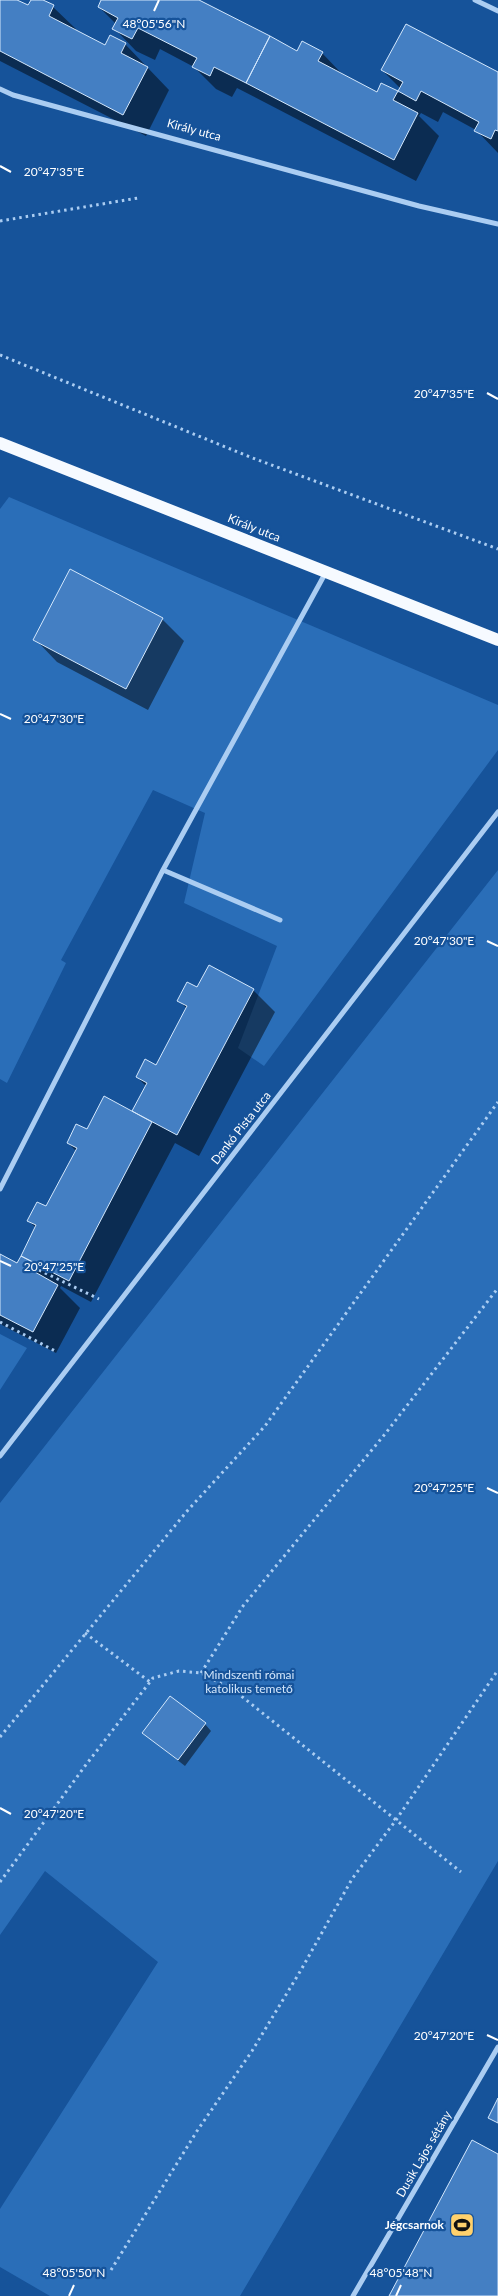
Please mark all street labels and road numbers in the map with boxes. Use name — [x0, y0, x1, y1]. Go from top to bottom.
street label: Király utca — [165, 115, 223, 144]
street label: Király utca — [226, 510, 283, 545]
street label: Dankó Pista utca — [207, 1088, 274, 1167]
street label: Dusik Lajos sétány — [393, 2107, 455, 2200]

